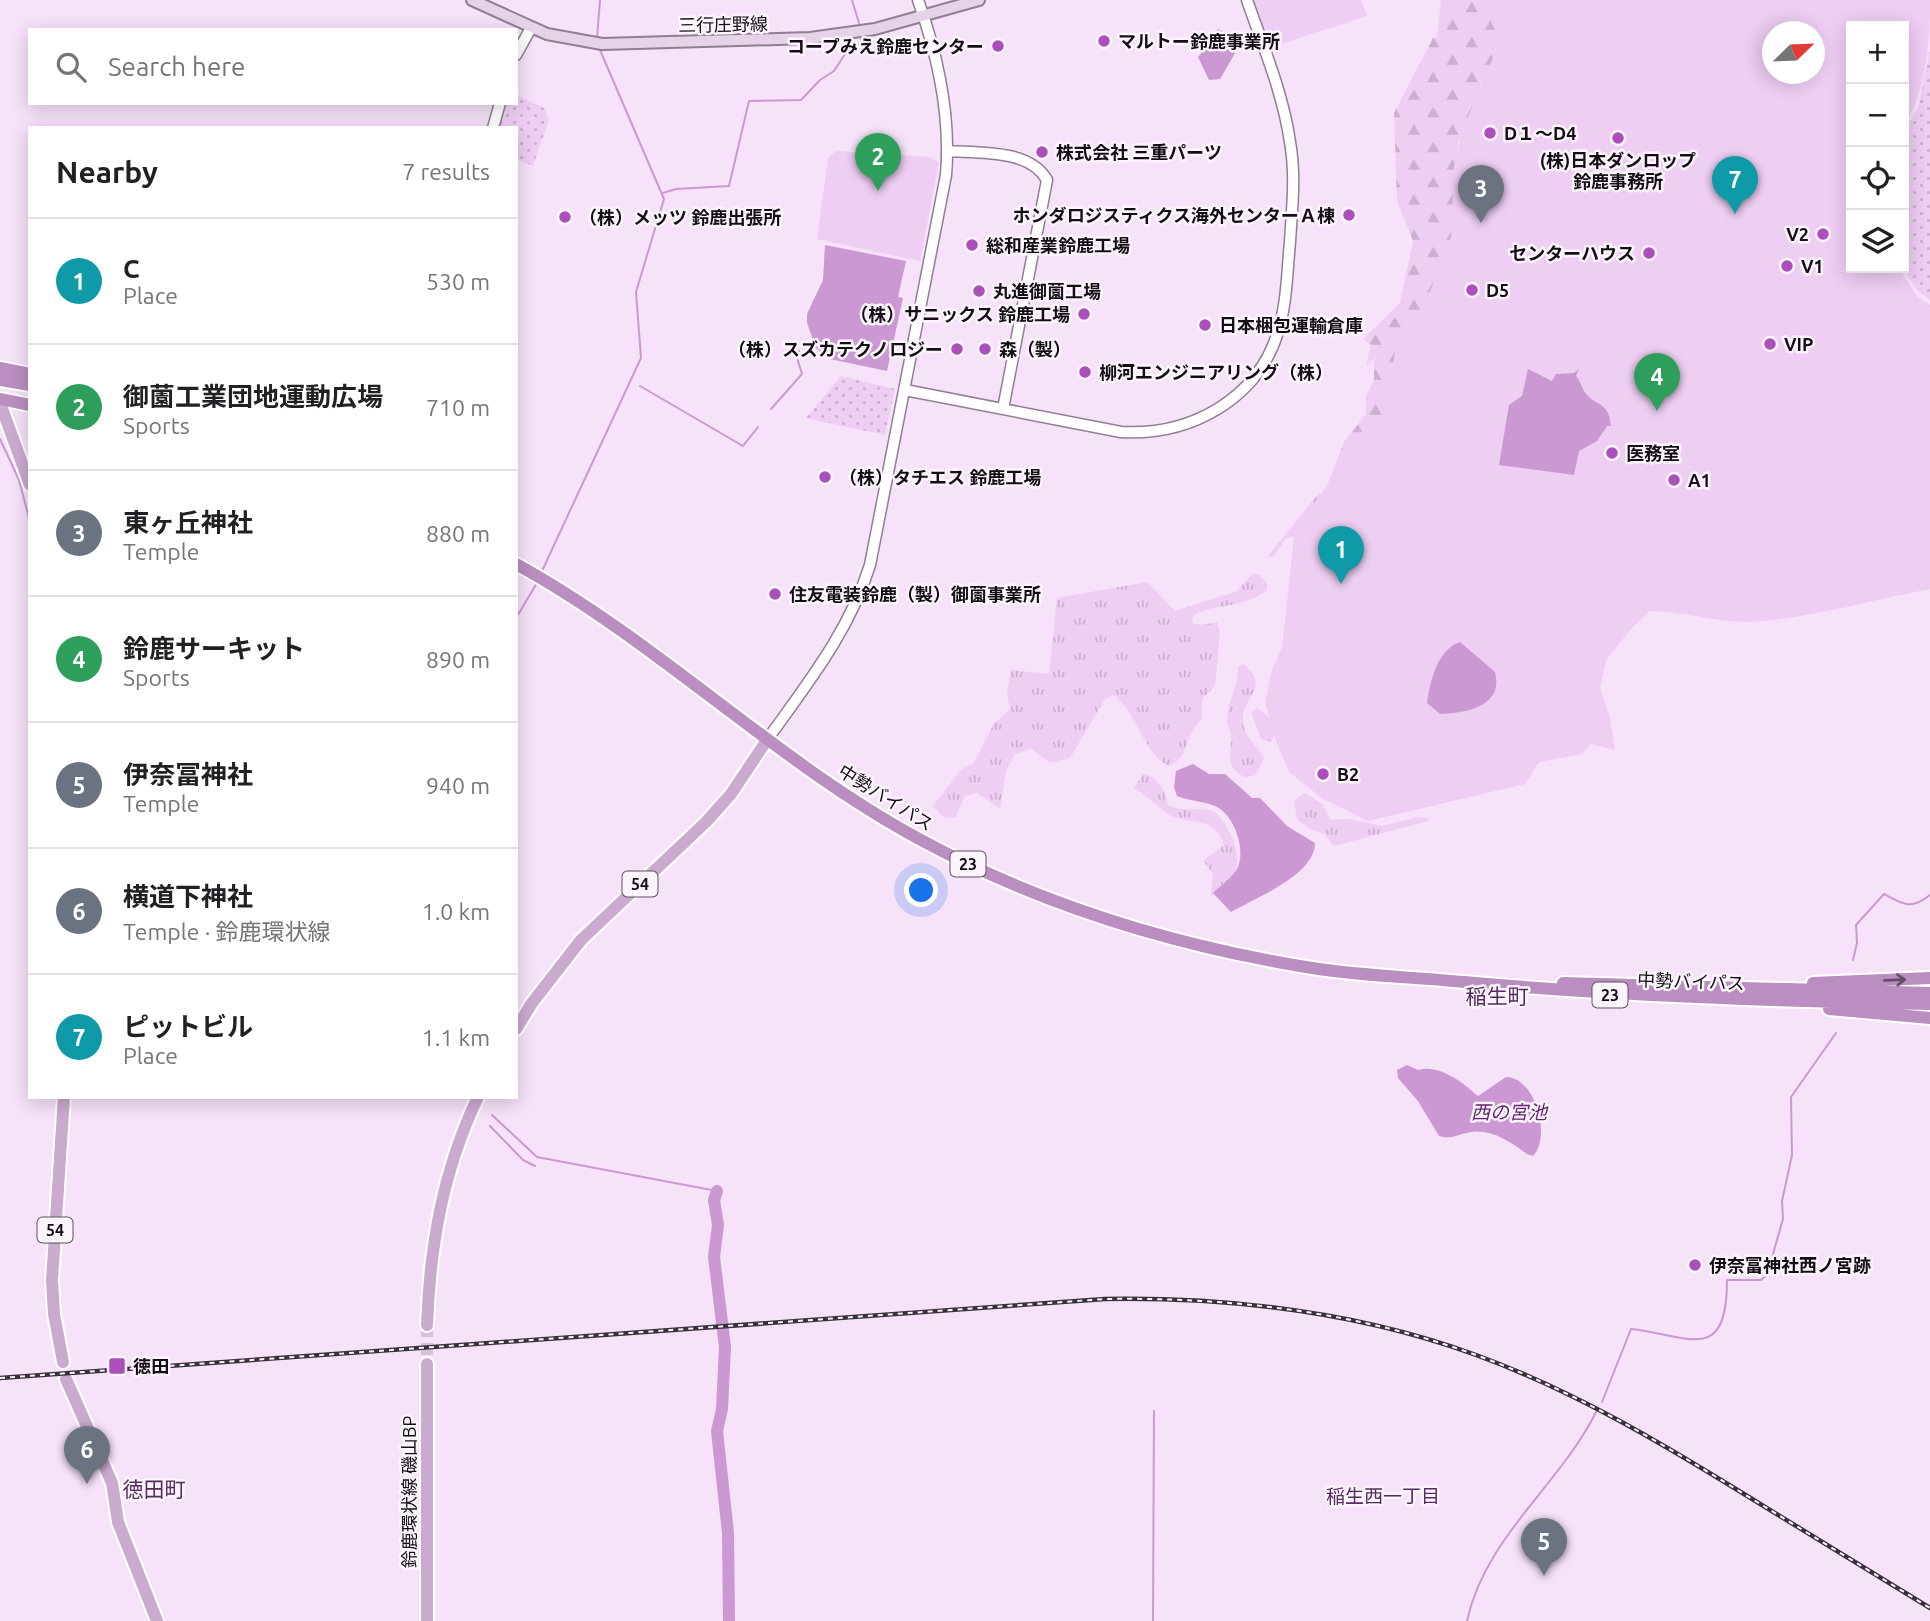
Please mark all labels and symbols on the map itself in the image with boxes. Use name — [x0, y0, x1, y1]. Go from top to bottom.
street label: 三行庄野線 — [678, 13, 768, 35]
north arrow — [1762, 21, 1825, 84]
place label: マルトー鈴鹿事業所 — [1118, 31, 1280, 51]
marker: マルトー鈴鹿事業所 — [1096, 33, 1112, 49]
place label: コープみえ鈴鹿センター — [787, 36, 984, 56]
marker: コープみえ鈴鹿センター — [990, 38, 1006, 54]
place label: D１～D4 — [1504, 123, 1576, 143]
marker: D１～D4 — [1482, 125, 1498, 141]
marker: (株)日本ダンロップ 鈴鹿事務所 — [1610, 130, 1626, 146]
pin: 2 — [855, 133, 901, 191]
place label: 株式会社 三重パーツ — [1056, 142, 1222, 162]
marker: 株式会社 三重パーツ — [1034, 144, 1050, 160]
place label: (株)日本ダンロップ 鈴鹿事務所 — [1540, 150, 1696, 191]
pin: 7 — [1712, 156, 1758, 214]
pin: 3 — [1458, 165, 1504, 223]
place label: ホンダロジスティクス海外センターＡ棟 — [1013, 205, 1335, 225]
place label: （株）メッツ 鈴鹿出張所 — [579, 207, 781, 227]
marker: ホンダロジスティクス海外センターＡ棟 — [1341, 207, 1357, 223]
marker: （株）メッツ 鈴鹿出張所 — [557, 209, 573, 225]
place label: V2 — [1786, 224, 1809, 244]
marker: V2 — [1815, 226, 1831, 242]
place label: 総和産業鈴鹿工場 — [986, 235, 1130, 255]
marker: 総和産業鈴鹿工場 — [964, 237, 980, 253]
place label: センターハウス — [1509, 243, 1635, 263]
marker: センターハウス — [1641, 245, 1657, 261]
place label: V1 — [1801, 256, 1824, 276]
marker: V1 — [1779, 258, 1795, 274]
place label: D5 — [1486, 280, 1509, 300]
place label: 丸進御薗工場 — [993, 281, 1101, 301]
marker: D5 — [1464, 282, 1480, 298]
marker: 丸進御薗工場 — [971, 283, 987, 299]
place label: （株）サニックス 鈴鹿工場 — [850, 304, 1070, 324]
marker: （株）サニックス 鈴鹿工場 — [1076, 306, 1092, 322]
place label: 日本梱包運輸倉庫 — [1219, 315, 1363, 335]
marker: 日本梱包運輸倉庫 — [1197, 317, 1213, 333]
place label: VIP — [1784, 334, 1813, 354]
marker: VIP — [1762, 336, 1778, 352]
place label: （株）スズカテクノロジー — [728, 339, 943, 359]
place label: 森（製） — [999, 339, 1071, 359]
marker: （株）スズカテクノロジー — [949, 341, 965, 357]
marker: 森（製） — [977, 341, 993, 357]
pin: 4 — [1634, 353, 1680, 411]
place label: 柳河エンジニアリング（株） — [1099, 362, 1333, 382]
marker: 柳河エンジニアリング（株） — [1077, 364, 1093, 380]
place label: 医務室 — [1626, 443, 1680, 463]
marker: 医務室 — [1604, 445, 1620, 461]
place label: （株）タチエス 鈴鹿工場 — [839, 467, 1041, 487]
marker: （株）タチエス 鈴鹿工場 — [817, 469, 833, 485]
place label: A1 — [1688, 470, 1711, 490]
marker: A1 — [1666, 472, 1682, 488]
pin: 1 — [1318, 526, 1364, 584]
place label: 住友電装鈴鹿（製）御薗事業所 — [789, 584, 1041, 604]
marker: 住友電装鈴鹿（製）御薗事業所 — [767, 586, 783, 602]
street label: 中勢バイパス — [835, 760, 937, 834]
place label: B2 — [1337, 764, 1359, 784]
marker: B2 — [1315, 766, 1331, 782]
road number: 23 — [950, 852, 986, 876]
road number: 54 — [622, 872, 658, 897]
your location — [904, 873, 938, 907]
street label: 中勢バイパス — [1637, 969, 1745, 993]
one-way arrow — [1883, 973, 1906, 986]
road number: 23 — [1592, 982, 1628, 1007]
district label: 稲生町 — [1466, 984, 1529, 1008]
water label: 西の宮池 — [1471, 1101, 1549, 1123]
road number: 54 — [38, 1218, 72, 1242]
place label: 伊奈冨神社西ノ宮跡 — [1709, 1255, 1871, 1275]
marker: 伊奈冨神社西ノ宮跡 — [1687, 1257, 1703, 1273]
marker: 徳田 — [107, 1356, 127, 1376]
place label: 徳田 — [133, 1356, 169, 1376]
street label: 鈴鹿環状線 磯山BP — [399, 1416, 419, 1568]
pin: 6 — [64, 1426, 110, 1484]
district label: 徳田町 — [123, 1477, 186, 1501]
district label: 稲生西一丁目 — [1326, 1485, 1440, 1507]
pin: 5 — [1521, 1518, 1567, 1576]

